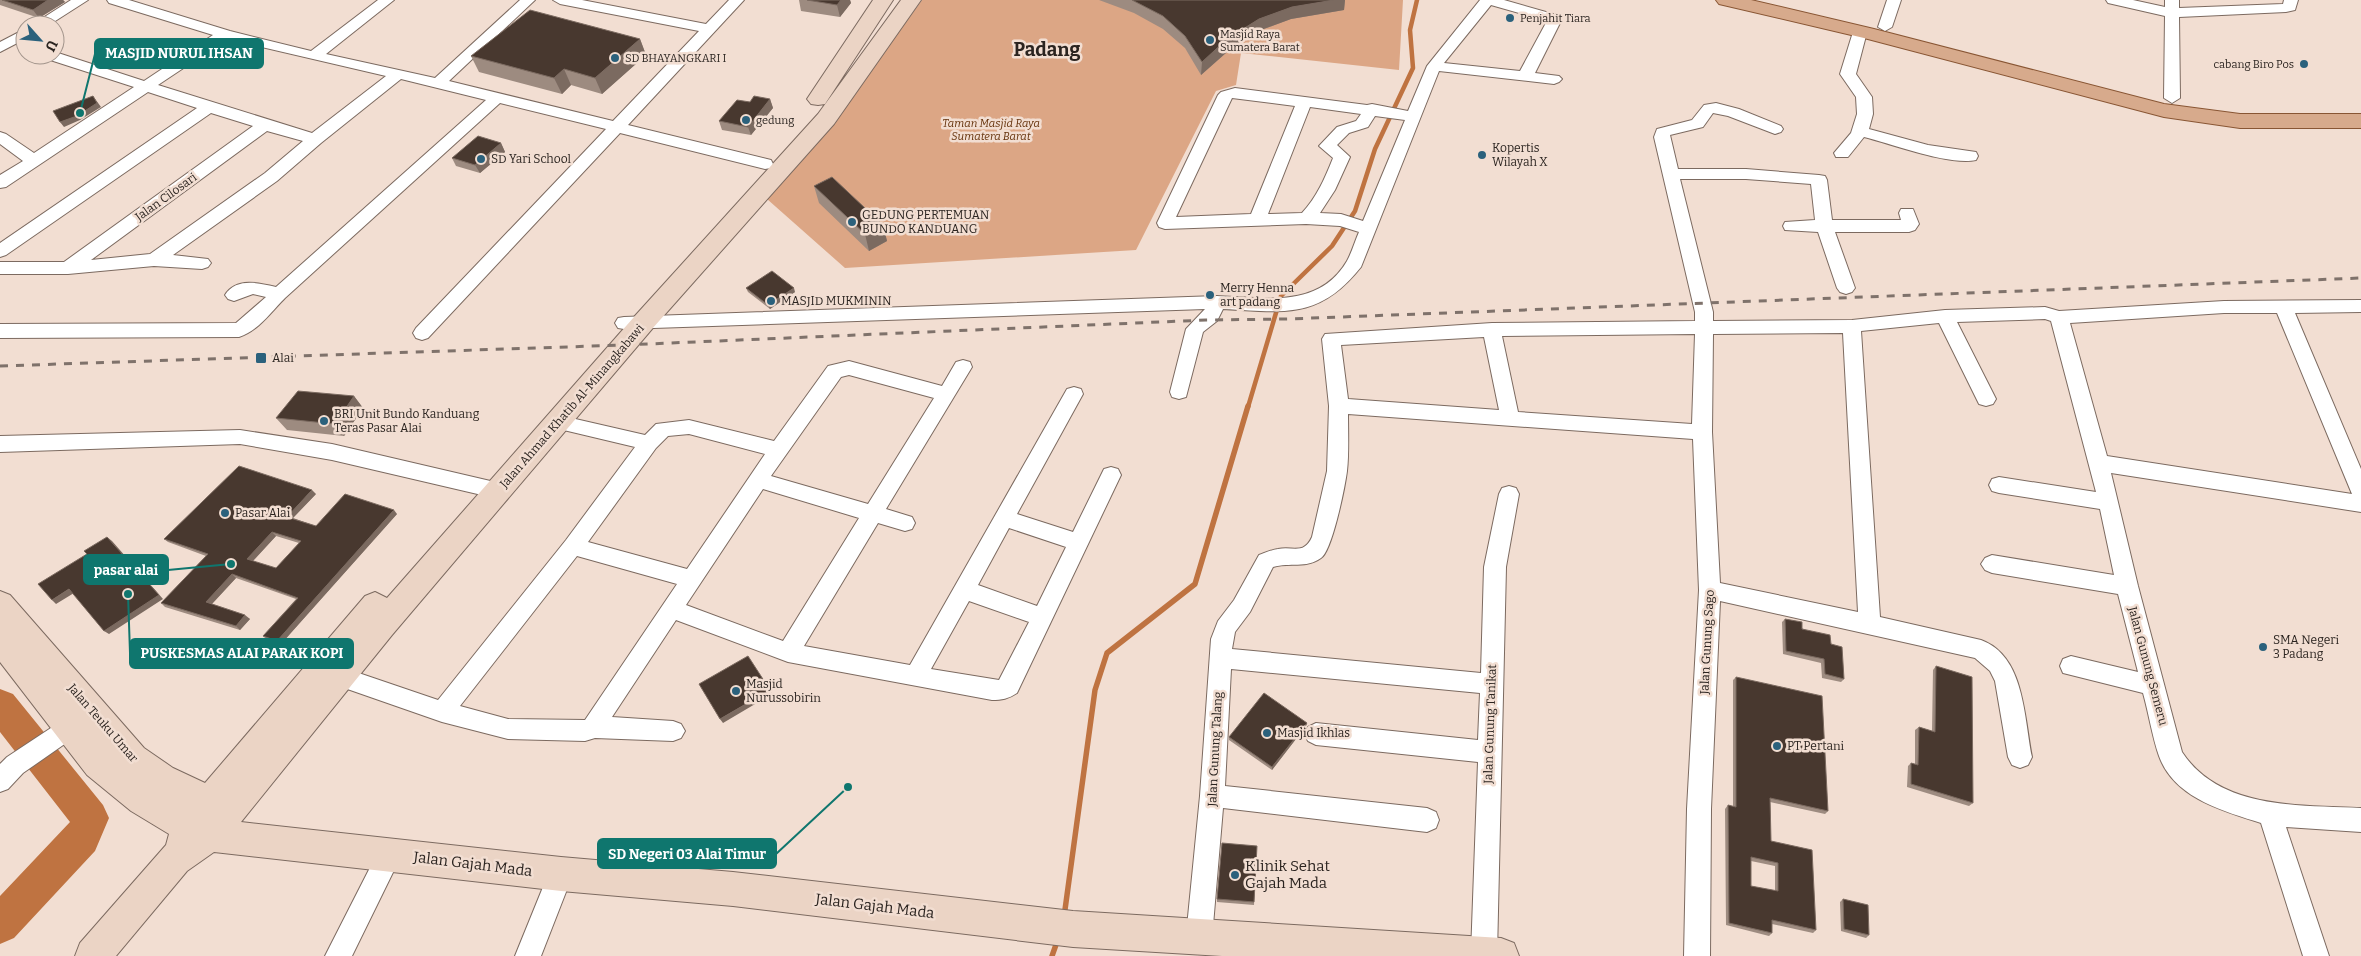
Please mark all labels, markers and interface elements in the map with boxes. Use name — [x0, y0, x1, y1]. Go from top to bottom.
marker: Penjahit Tiara — [1504, 12, 1516, 24]
place label: Penjahit Tiara — [1520, 12, 1591, 25]
north arrow — [15, 15, 65, 65]
place label: Masjid Raya Sumatera Barat — [1220, 28, 1300, 54]
marker: Masjid Raya Sumatera Barat — [1204, 34, 1216, 46]
text: U — [41, 37, 61, 55]
district label: Padang — [1013, 38, 1081, 61]
callout: MASJID NURUL IHSAN — [95, 39, 263, 68]
text: MASJID NURUL IHSAN — [105, 45, 253, 62]
marker: SD BHAYANGKARI I — [609, 52, 621, 64]
place label: SD BHAYANGKARI I — [625, 52, 726, 65]
place label: cabang Biro Pos — [2214, 58, 2294, 71]
marker: cabang Biro Pos — [2298, 58, 2310, 70]
marker: gedung — [740, 114, 752, 126]
place label: gedung — [756, 114, 794, 127]
park label: Taman Masjid Raya Sumatera Barat — [942, 117, 1040, 143]
place label: Kopertis Wilayah X — [1492, 141, 1548, 169]
marker: Kopertis Wilayah X — [1476, 149, 1488, 161]
place label: SD Yari School — [491, 152, 572, 166]
marker: SD Yari School — [475, 153, 487, 165]
street label: Jalan Cilosari — [132, 170, 200, 225]
place label: GEDUNG PERTEMUAN BUNDO KANDUANG — [862, 208, 990, 236]
marker: GEDUNG PERTEMUAN BUNDO KANDUANG — [846, 216, 858, 228]
place label: Merry Henna art padang — [1220, 281, 1295, 309]
marker: Merry Henna art padang — [1204, 289, 1216, 301]
place label: MASJID MUKMININ — [781, 294, 892, 308]
marker: MASJID MUKMININ — [765, 295, 777, 307]
street label: Jalan Ahmad Khatib Al-Minangkabawi — [496, 321, 647, 492]
marker: Alai — [254, 351, 268, 365]
place label: Alai — [272, 351, 294, 365]
place label: BRI Unit Bundo Kanduang Teras Pasar Alai — [334, 407, 480, 435]
marker: BRI Unit Bundo Kanduang Teras Pasar Alai — [318, 415, 330, 427]
place label: Pasar Alai — [235, 506, 291, 520]
marker: Pasar Alai — [219, 507, 231, 519]
callout: pasar alai — [84, 555, 168, 584]
text: pasar alai — [94, 562, 159, 579]
street label: Jalan Gunung Sago — [1697, 589, 1717, 696]
street label: Jalan Gunung Semeru — [2125, 604, 2171, 727]
place label: SMA Negeri 3 Padang — [2273, 633, 2339, 661]
callout: PUSKESMAS ALAI PARAK KOPI — [130, 639, 353, 668]
marker: SMA Negeri 3 Padang — [2257, 641, 2269, 653]
text: PUSKESMAS ALAI PARAK KOPI — [141, 645, 343, 662]
street label: Jalan Gunung Tanikat — [1481, 663, 1499, 785]
place label: Masjid Nurussobirin — [746, 677, 821, 705]
street label: Jalan Teuku Umar — [64, 680, 141, 766]
marker: Masjid Nurussobirin — [730, 685, 742, 697]
street label: Jalan Gunung Talang — [1205, 691, 1225, 808]
place label: Masjid Ikhlas — [1277, 726, 1350, 740]
marker: Masjid Ikhlas — [1261, 727, 1273, 739]
place label: PT Pertani — [1787, 739, 1845, 753]
marker: PT Pertani — [1771, 740, 1783, 752]
callout: SD Negeri 03 Alai Timur — [598, 839, 776, 868]
text: SD Negeri 03 Alai Timur — [608, 846, 767, 863]
street label: Jalan Gajah Mada — [412, 848, 533, 880]
place label: Klinik Sehat Gajah Mada — [1245, 857, 1330, 892]
marker: Klinik Sehat Gajah Mada — [1229, 869, 1241, 881]
street label: Jalan Gajah Mada — [814, 890, 935, 922]

